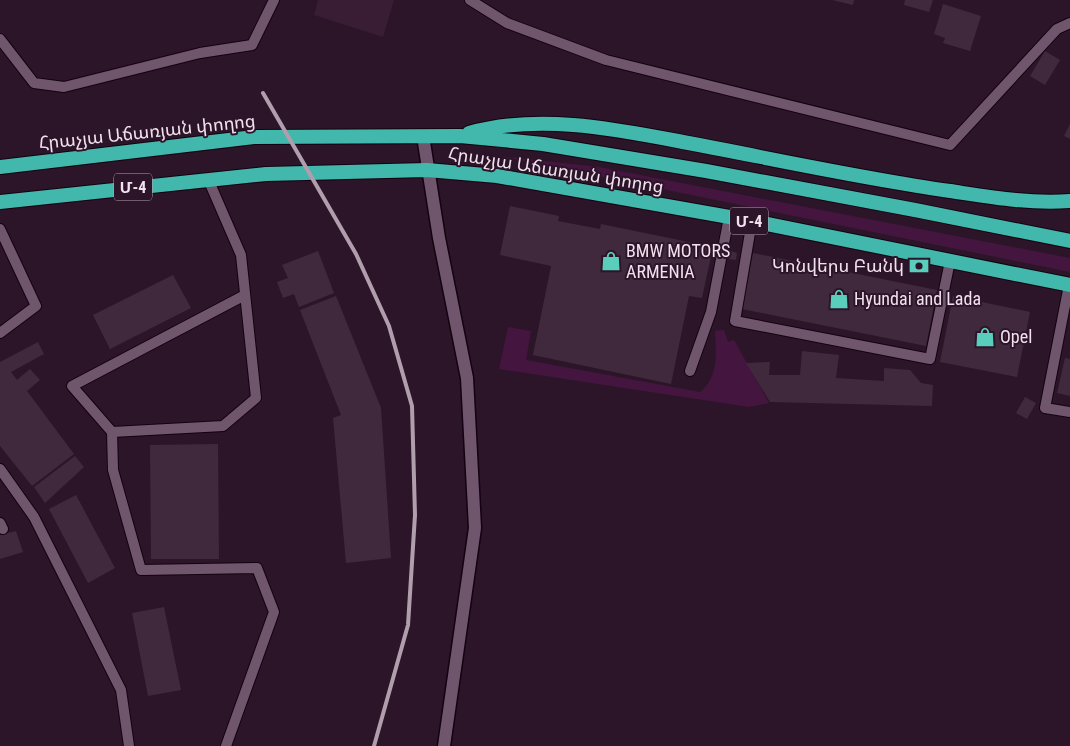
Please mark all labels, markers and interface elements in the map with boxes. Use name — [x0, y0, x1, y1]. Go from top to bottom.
street label: Հրաչյա Աճառյան փողոց — [38, 110, 256, 153]
street label: Հրաչյա Աճառյան փողոց — [447, 142, 665, 197]
road number: Մ-4 — [114, 173, 152, 200]
road number: Մ-4 — [730, 208, 768, 235]
place label: BMW MOTORS ARMENIA — [626, 240, 730, 282]
shop icon: BMW MOTORS ARMENIA — [600, 250, 622, 272]
place label: Կոնվերս Բանկ — [772, 255, 904, 276]
bank icon: Կոնվերս Բանկ — [908, 255, 930, 277]
shop icon: Hyundai and Lada — [828, 288, 850, 310]
place label: Hyundai and Lada — [854, 288, 981, 309]
shop icon: Opel — [974, 326, 996, 348]
place label: Opel — [1000, 326, 1032, 347]

